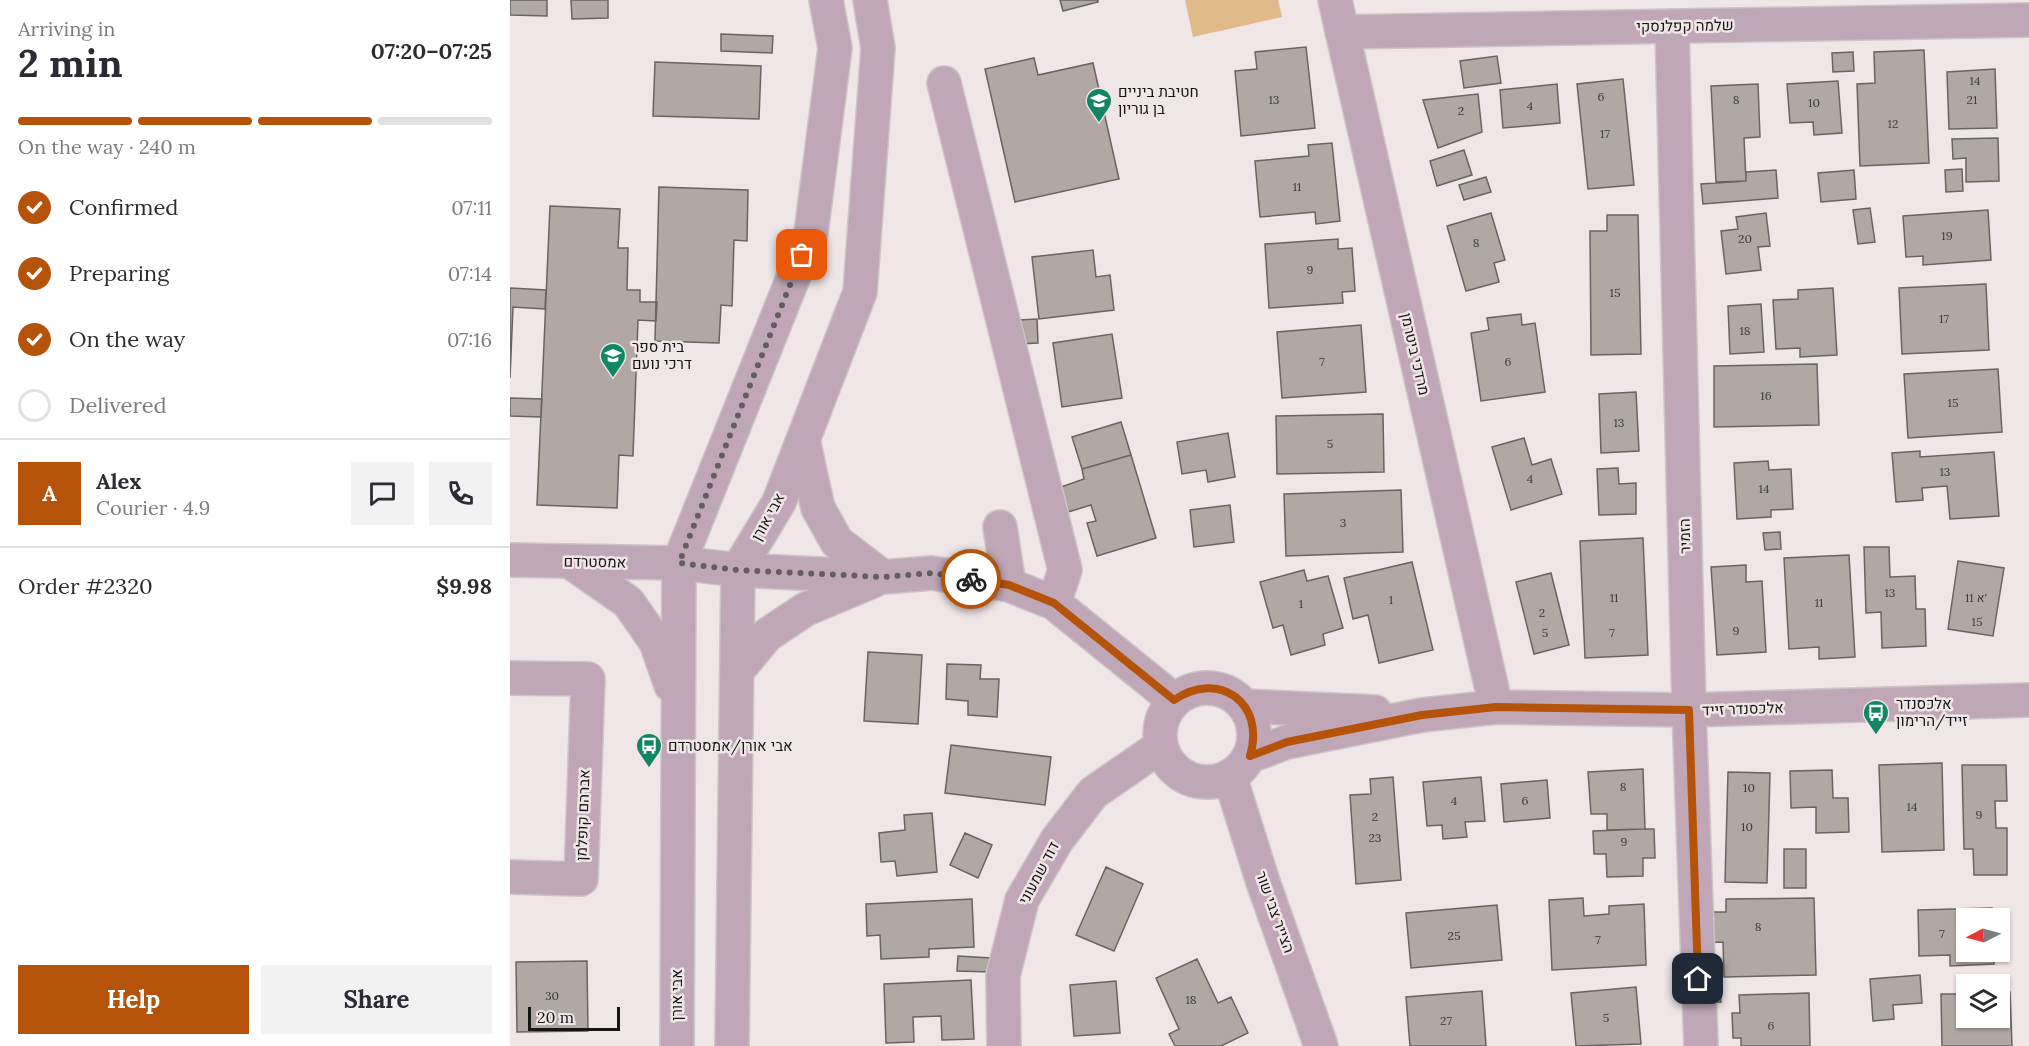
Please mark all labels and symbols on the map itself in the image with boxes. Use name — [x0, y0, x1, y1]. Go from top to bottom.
street label: שלמה קפלנסקי — [1636, 15, 1734, 36]
house number: 14 — [1970, 73, 1981, 88]
place label: חטיבת ביניים בן גוריון — [1118, 82, 1199, 118]
school or university icon: חטיבת ביניים בן גוריון — [1084, 86, 1114, 124]
house number: 6 — [1598, 89, 1605, 104]
house number: 13 — [1268, 92, 1280, 107]
house number: 8 — [1733, 92, 1740, 107]
house number: 21 — [1967, 92, 1977, 107]
house number: 10 — [1808, 95, 1820, 110]
house number: 4 — [1527, 98, 1534, 113]
house number: 2 — [1458, 103, 1464, 118]
house number: 12 — [1888, 116, 1898, 131]
house number: 17 — [1600, 126, 1610, 141]
house number: 11 — [1293, 179, 1301, 194]
house number: 19 — [1941, 228, 1953, 243]
pin — [776, 229, 827, 280]
house number: 20 — [1738, 231, 1752, 246]
house number: 8 — [1473, 235, 1480, 250]
house number: 9 — [1307, 262, 1314, 277]
house number: 15 — [1610, 285, 1620, 300]
street label: מרדכי ביטרמן — [1397, 311, 1434, 397]
house number: 17 — [1939, 311, 1949, 326]
house number: 18 — [1739, 323, 1751, 338]
place label: בית ספר דרכי נועם — [632, 337, 692, 373]
school or university icon: בית ספר דרכי נועם — [598, 341, 628, 379]
house number: 7 — [1319, 354, 1325, 369]
house number: 6 — [1505, 354, 1512, 369]
house number: 16 — [1760, 388, 1772, 403]
house number: 15 — [1948, 395, 1958, 410]
house number: 13 — [1613, 415, 1625, 430]
house number: 5 — [1327, 436, 1333, 451]
house number: 13 — [1939, 464, 1951, 479]
house number: 4 — [1527, 471, 1534, 486]
house number: 14 — [1759, 481, 1770, 496]
street label: אבי אורן — [747, 490, 788, 544]
house number: 3 — [1340, 515, 1347, 530]
street label: הזמיר — [1675, 518, 1694, 554]
courier — [941, 549, 1001, 609]
street label: אמסטרדם — [564, 551, 626, 572]
house number: 13 — [1884, 585, 1896, 600]
house number: 11 — [1610, 590, 1618, 605]
house number: 11 א' — [1965, 590, 1987, 605]
house number: 1 — [1389, 592, 1393, 607]
house number: 11 — [1815, 595, 1823, 610]
house number: 1 — [1299, 596, 1303, 611]
house number: 2 — [1539, 605, 1545, 620]
house number: 15 — [1972, 614, 1982, 629]
house number: 9 — [1733, 623, 1740, 638]
house number: 5 — [1542, 625, 1548, 640]
house number: 7 — [1609, 625, 1615, 640]
place label: אלכסנדר זייד/הרימון — [1896, 694, 1967, 731]
street label: אלכסנדר זייד — [1702, 698, 1784, 719]
bus stop icon: אלכסנדר זייד/הרימון — [1861, 698, 1891, 736]
bus stop icon: אבי אורן/אמסטרדם — [634, 731, 664, 769]
place label: אבי אורן/אמסטרדם — [668, 736, 793, 756]
street label: אברהם קופלמן — [571, 769, 594, 861]
house number: 8 — [1620, 779, 1627, 794]
house number: 10 — [1743, 780, 1755, 795]
house number: 4 — [1451, 793, 1458, 808]
house number: 6 — [1522, 793, 1529, 808]
house number: 14 — [1907, 799, 1918, 814]
house number: 9 — [1976, 807, 1983, 822]
house number: 2 — [1372, 809, 1378, 824]
house number: 10 — [1741, 819, 1753, 834]
house number: 23 — [1369, 830, 1382, 845]
house number: 9 — [1621, 834, 1628, 849]
street label: דוד שמעוני — [1014, 838, 1063, 907]
street label: הצייר צבי שור — [1252, 868, 1299, 955]
north arrow — [1956, 908, 2010, 962]
house number: 8 — [1755, 919, 1762, 934]
house number: 7 — [1939, 926, 1945, 941]
house number: 25 — [1448, 928, 1460, 943]
house number: 7 — [1595, 932, 1601, 947]
pin — [1672, 953, 1723, 1004]
street label: אבי אורן — [667, 969, 686, 1021]
house number: 30 — [545, 988, 559, 1003]
house number: 18 — [1185, 992, 1197, 1007]
scale bar — [528, 1004, 620, 1032]
house number: 5 — [1603, 1010, 1609, 1025]
house number: 27 — [1440, 1013, 1452, 1028]
house number: 6 — [1768, 1018, 1775, 1033]

